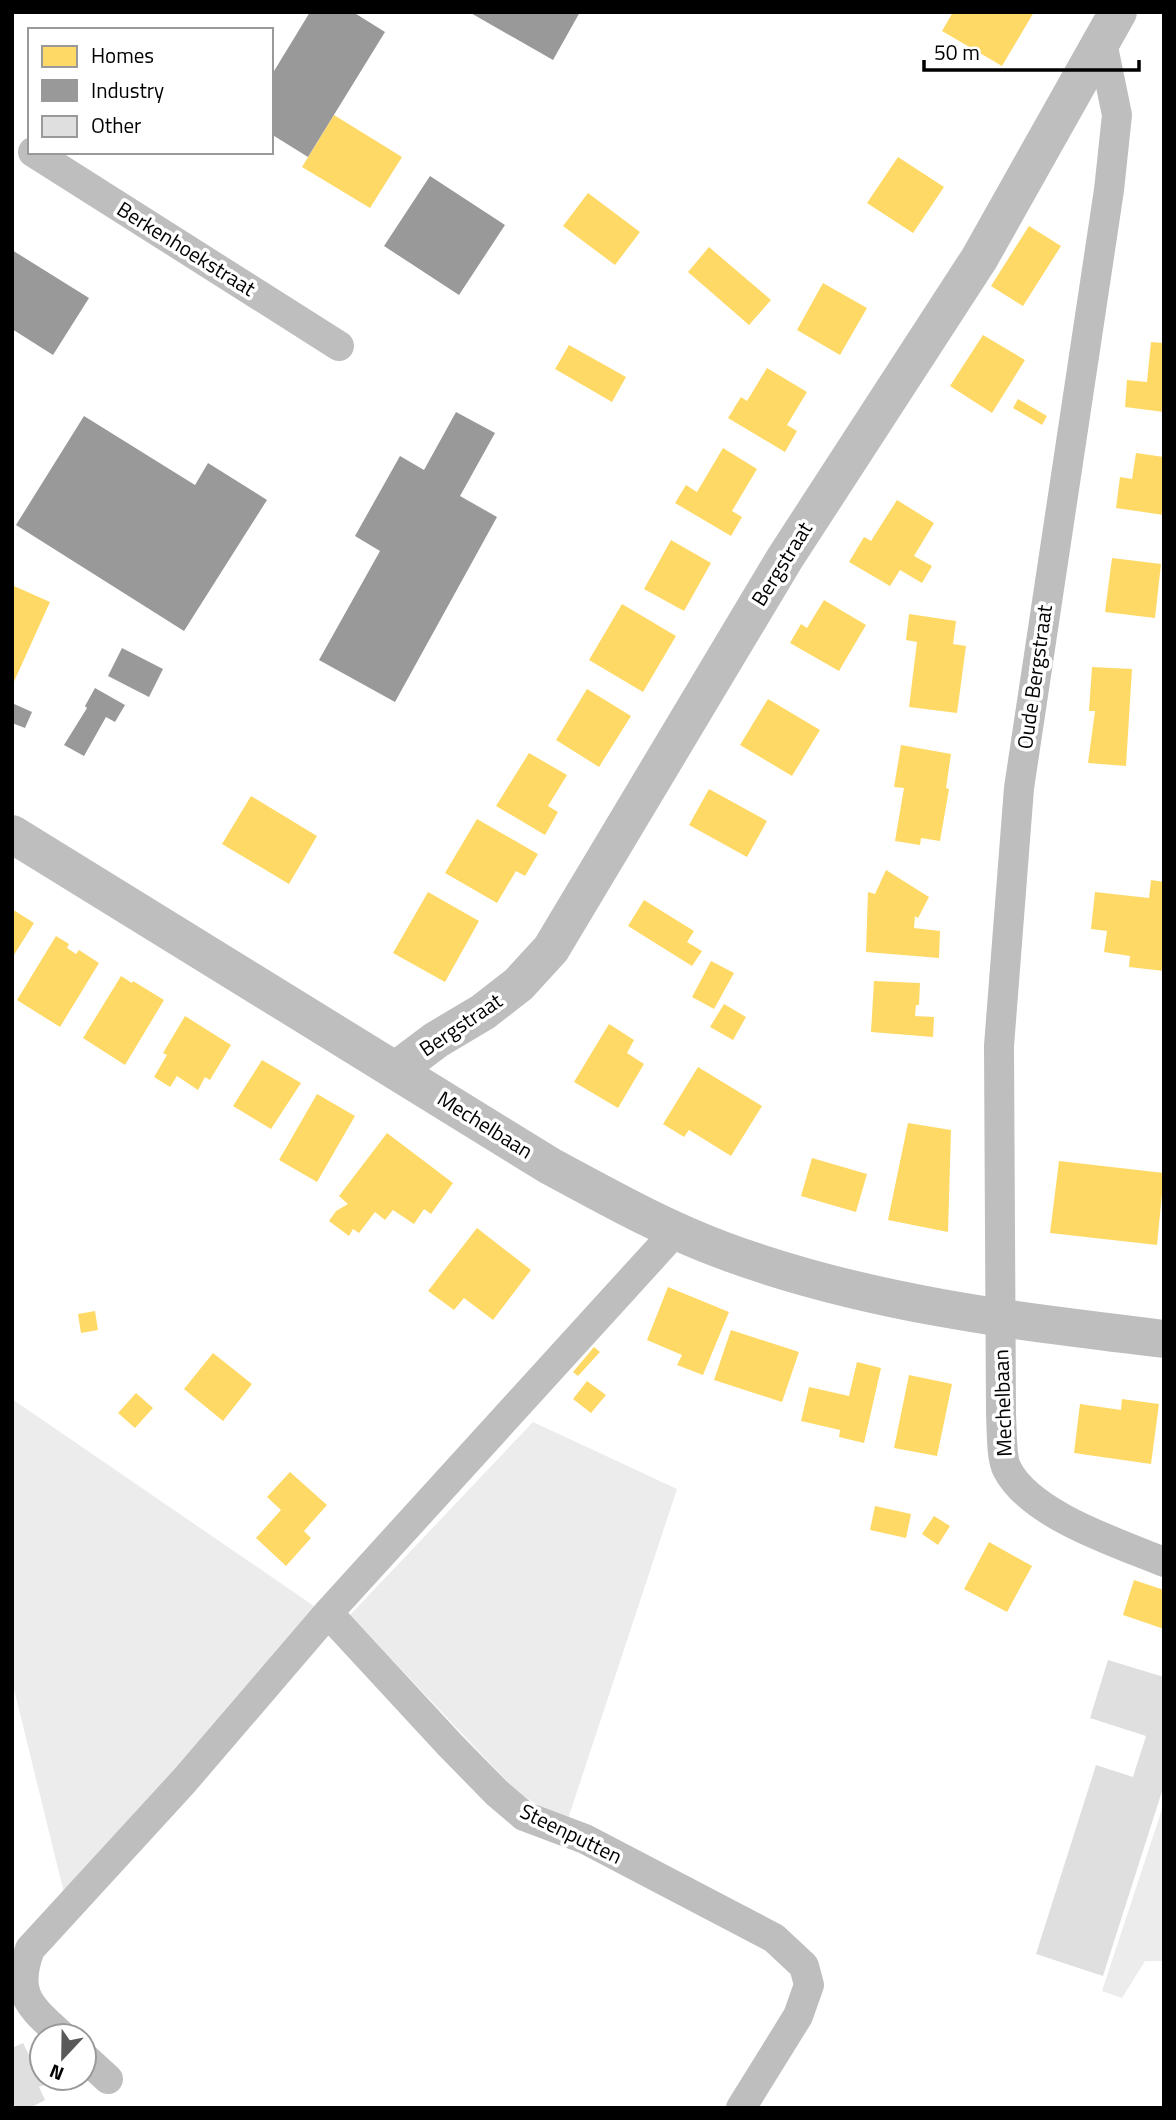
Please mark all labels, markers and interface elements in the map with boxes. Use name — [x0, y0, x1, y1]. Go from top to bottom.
legend — [28, 28, 273, 154]
scale bar — [924, 28, 1139, 72]
text: 50 m — [934, 36, 980, 68]
text: Homes — [91, 39, 154, 71]
text: Industry — [91, 74, 164, 106]
text: Other — [91, 109, 141, 141]
street label: Berkenhoekstraat — [111, 193, 263, 304]
street label: Bergstraat — [743, 514, 820, 612]
street label: Oude Bergstraat — [1008, 602, 1060, 751]
street label: Bergstraat — [412, 984, 509, 1064]
street label: Mechelbaan — [432, 1082, 540, 1166]
street label: Mechelbaan — [984, 1349, 1020, 1457]
street label: Steenputten — [515, 1795, 628, 1872]
north arrow — [28, 2022, 98, 2092]
text: N — [45, 2057, 68, 2089]

